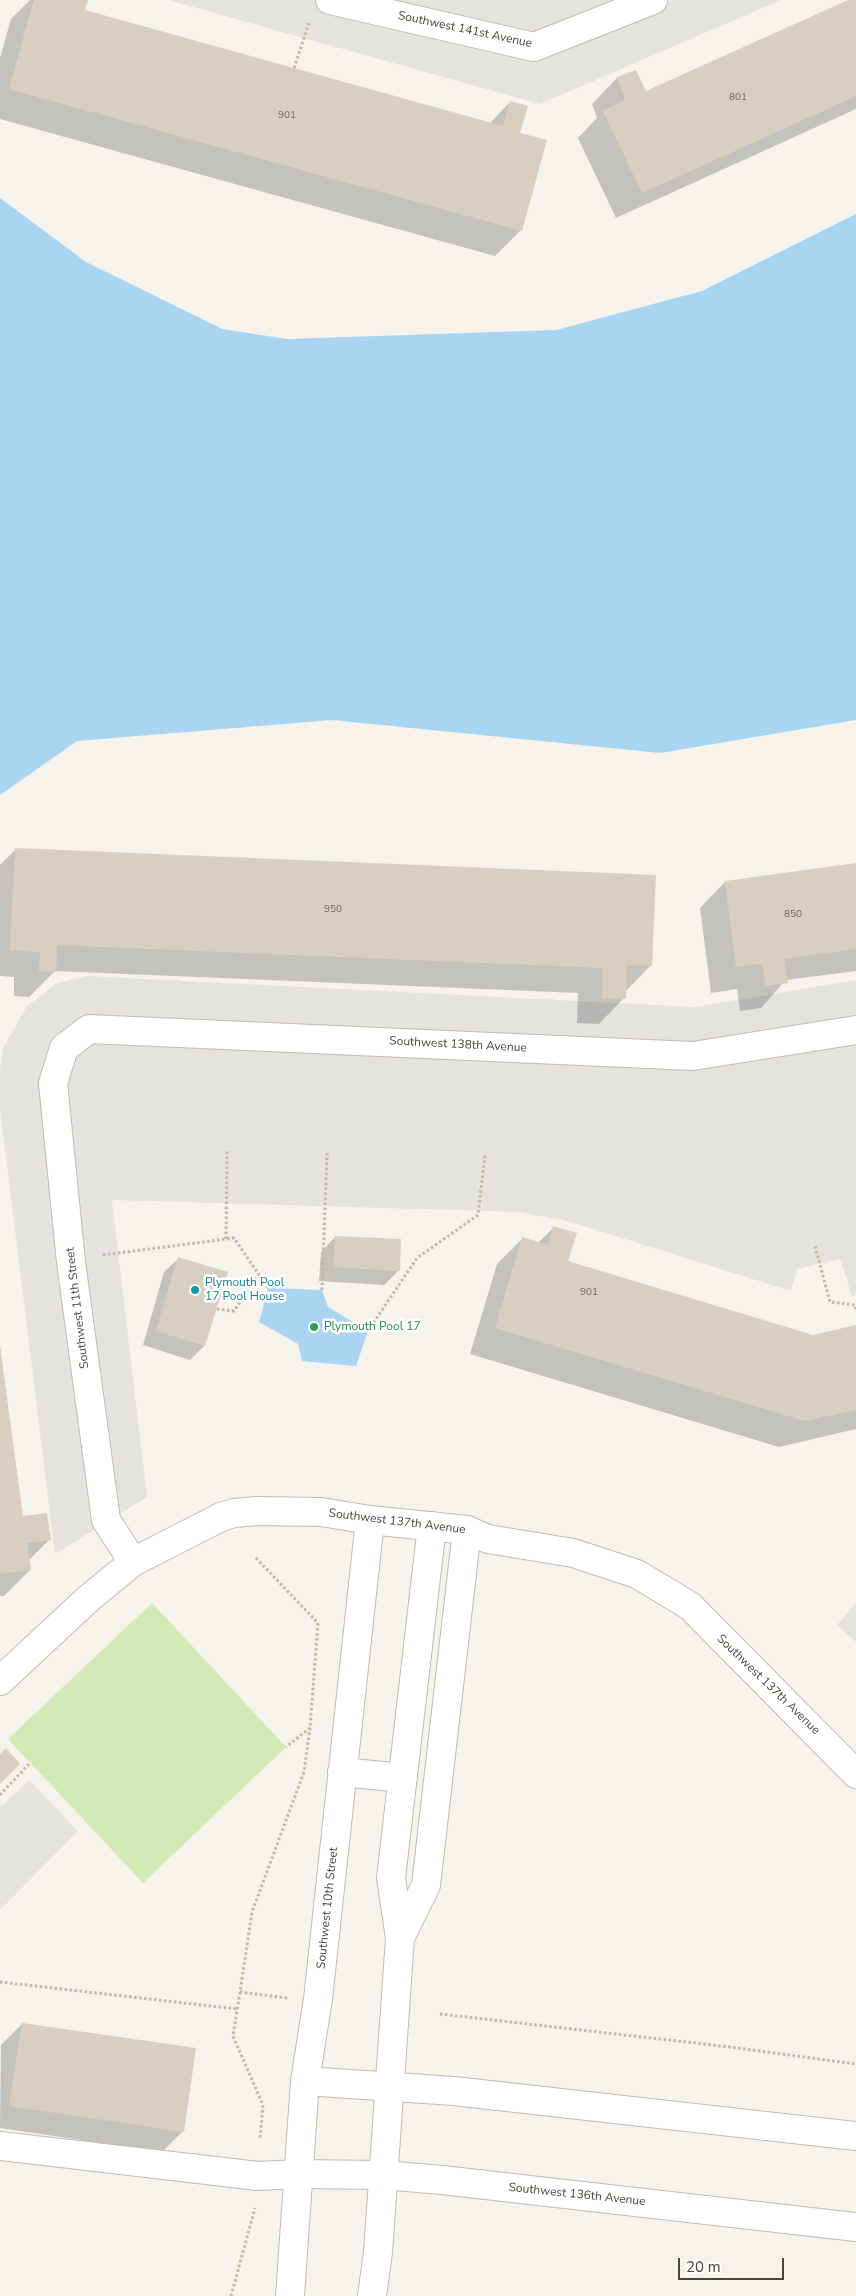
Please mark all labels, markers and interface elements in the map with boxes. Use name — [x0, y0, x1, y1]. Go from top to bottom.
street label: Southwest 141st Avenue — [397, 9, 533, 51]
house number: 801 — [729, 92, 747, 104]
house number: 901 — [278, 110, 296, 122]
house number: 950 — [324, 904, 342, 916]
house number: 850 — [784, 909, 802, 921]
street label: Southwest 138th Avenue — [389, 1034, 527, 1056]
street label: Southwest 11th Street — [63, 1246, 93, 1370]
place label: Plymouth Pool 17 Pool House — [205, 1276, 284, 1304]
marker: Plymouth Pool 17 Pool House — [189, 1284, 201, 1296]
house number: 901 — [580, 1287, 598, 1299]
place label: Plymouth Pool 17 — [324, 1320, 421, 1334]
marker: Plymouth Pool 17 — [308, 1321, 320, 1333]
street label: Southwest 137th Avenue — [328, 1506, 466, 1538]
street label: Southwest 137th Avenue — [713, 1632, 823, 1738]
street label: Southwest 10th Street — [314, 1846, 342, 1970]
street label: Southwest 136th Avenue — [508, 2181, 646, 2209]
scale bar — [681, 2248, 787, 2280]
text: 20 m — [686, 2257, 721, 2277]

